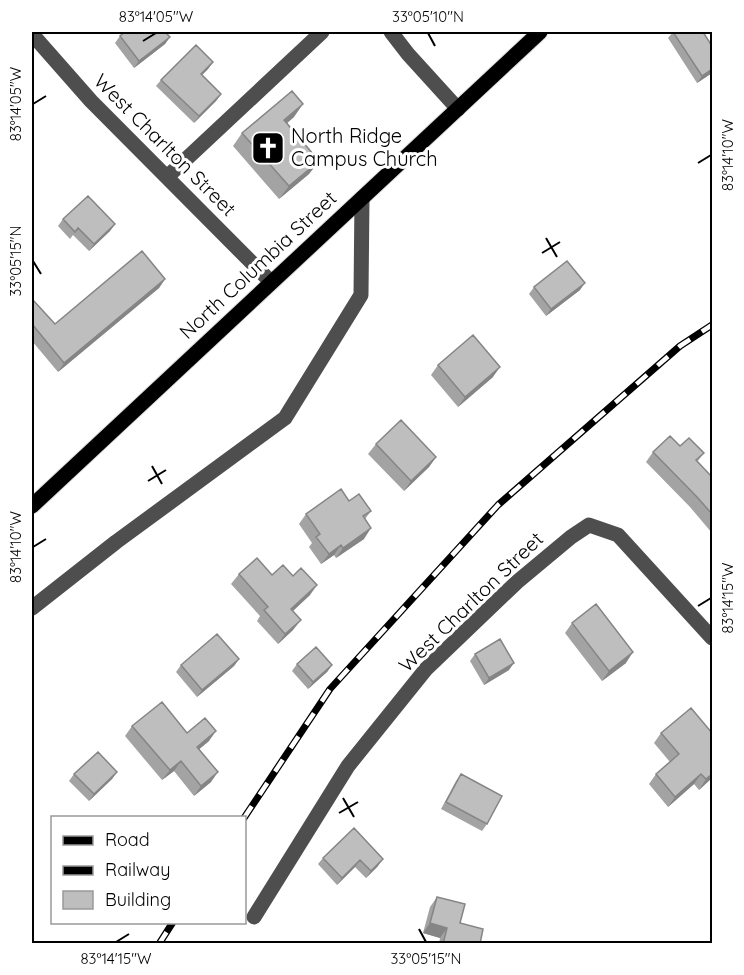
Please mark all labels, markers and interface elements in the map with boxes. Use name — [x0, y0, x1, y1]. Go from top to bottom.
text: 83°14'05"W — [119, 7, 194, 26]
text: 33°05'10"N — [392, 7, 464, 26]
text: 83°14'05"W — [6, 66, 25, 141]
street label: West Charlton Street — [89, 68, 242, 221]
text: 83°14'10"W — [718, 119, 737, 191]
place label: North Ridge Campus Church — [291, 123, 438, 171]
church icon: North Ridge Campus Church — [250, 130, 286, 166]
street label: North Columbia Street — [174, 185, 342, 344]
text: 33°05'15"N — [6, 225, 25, 297]
text: 83°14'10"W — [6, 511, 25, 583]
street label: West Charlton Street — [393, 526, 548, 677]
text: 83°14'15"W — [718, 562, 737, 634]
legend — [51, 816, 246, 924]
text: Road — [105, 828, 150, 851]
text: Railway — [105, 858, 171, 881]
text: Building — [105, 888, 171, 911]
text: 83°14'15"W — [80, 949, 152, 968]
text: 33°05'15"N — [390, 949, 462, 968]

